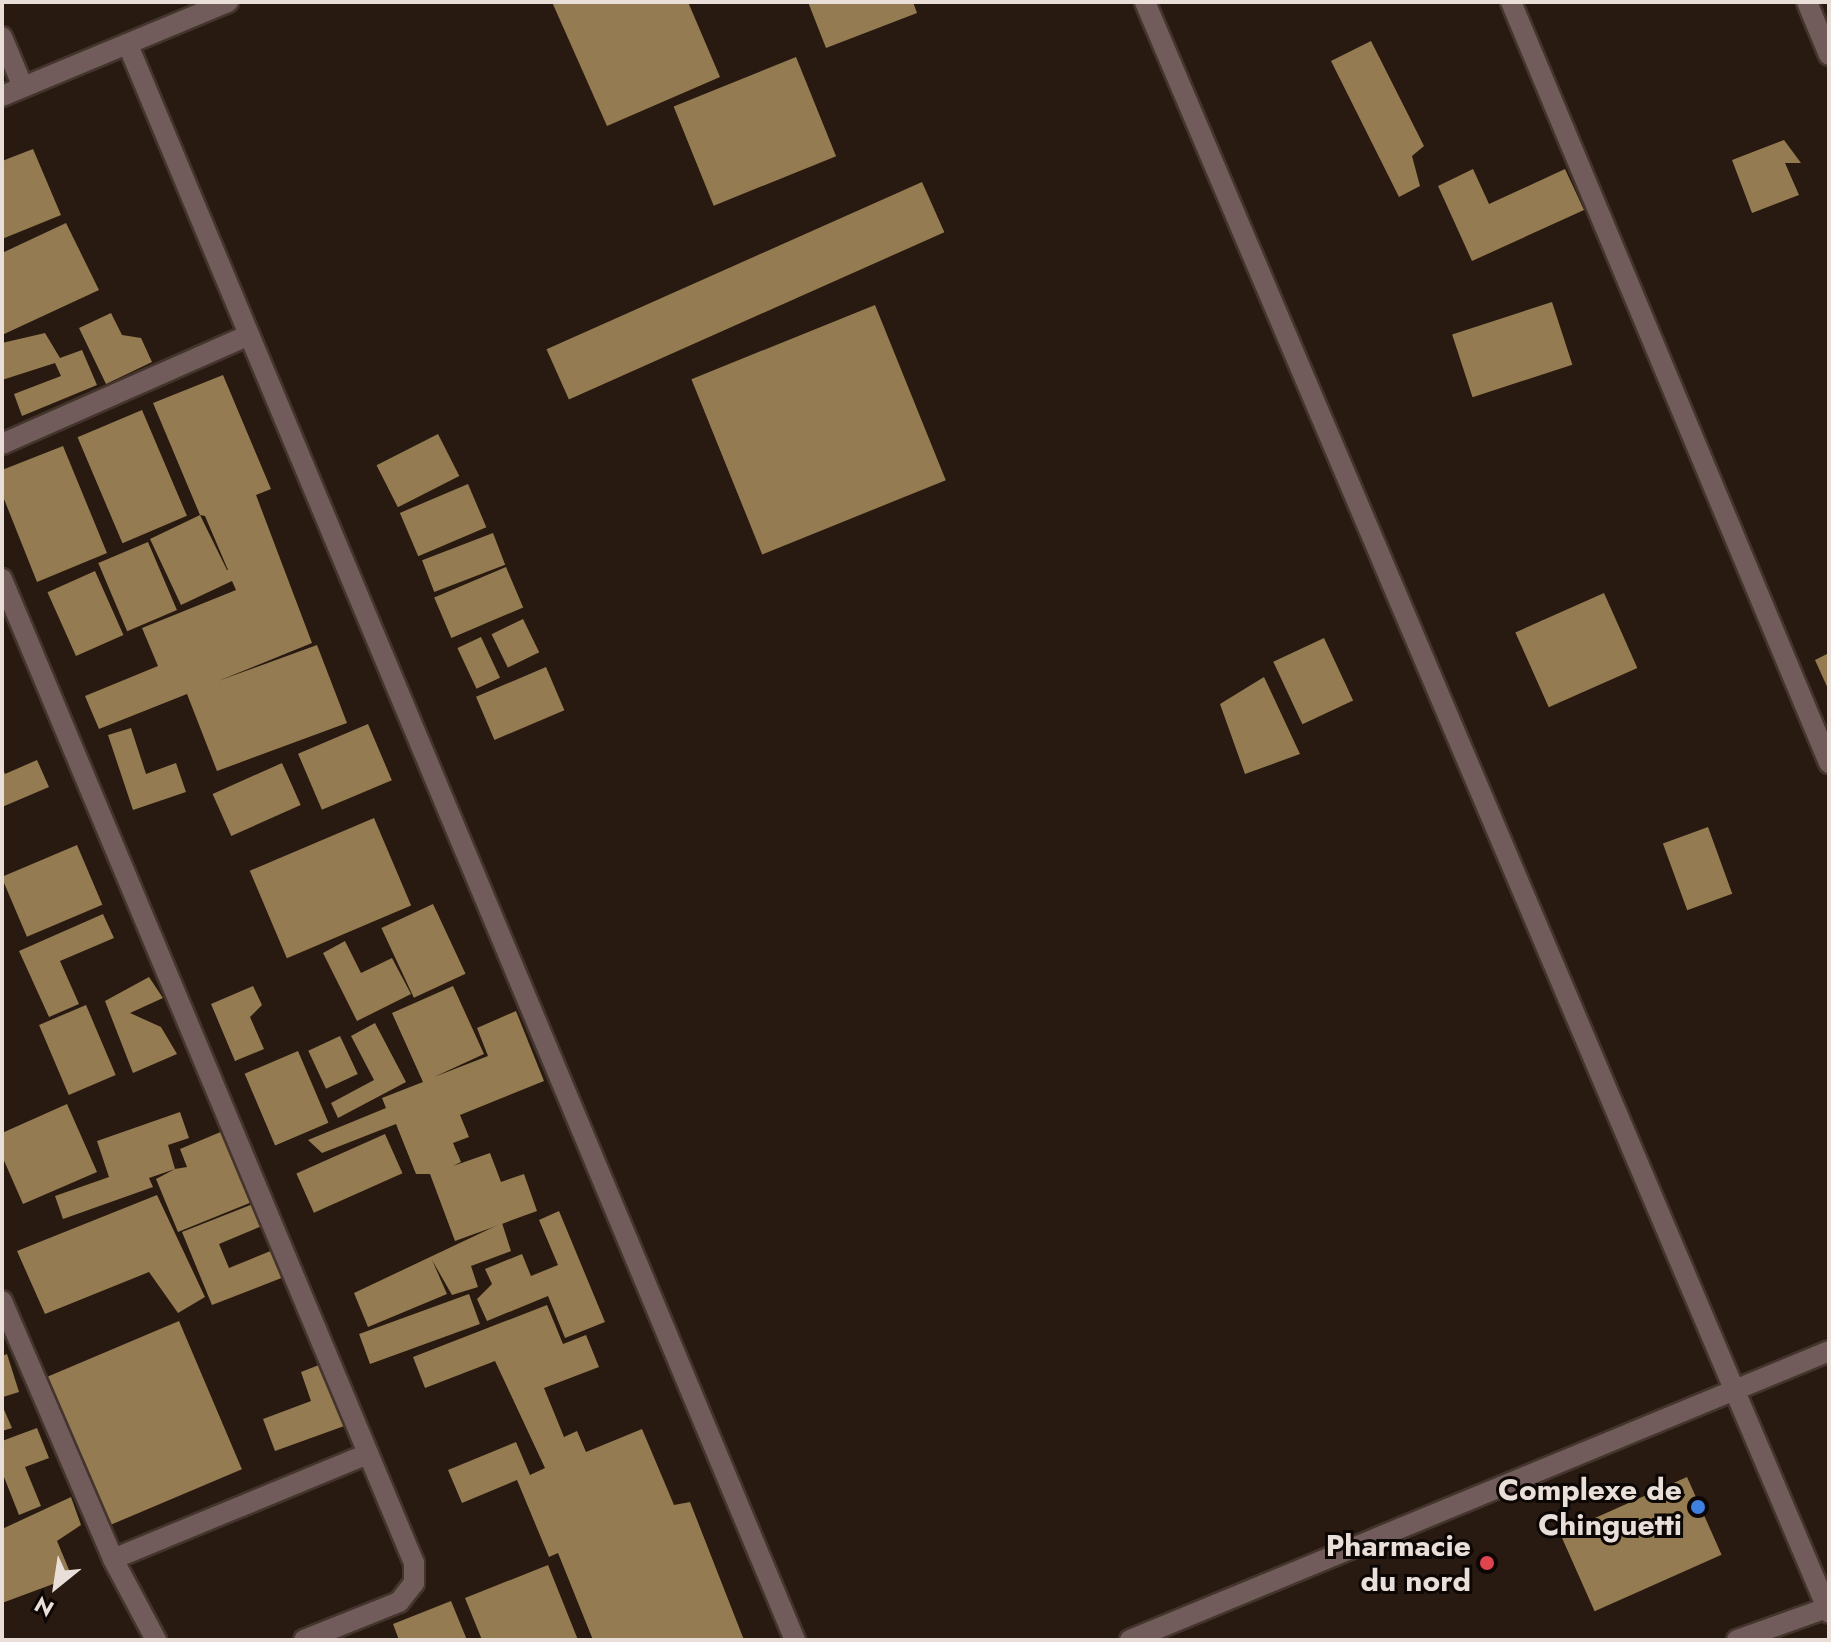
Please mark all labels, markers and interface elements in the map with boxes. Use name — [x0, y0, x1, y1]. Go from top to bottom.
place label: Complexe de Chinguetti — [1498, 1472, 1682, 1542]
marker: Complexe de Chinguetti — [1689, 1498, 1707, 1516]
place label: Pharmacie du nord — [1326, 1528, 1471, 1598]
north arrow — [16, 1546, 96, 1626]
marker: Pharmacie du nord — [1478, 1554, 1496, 1572]
text: N — [28, 1589, 60, 1625]

